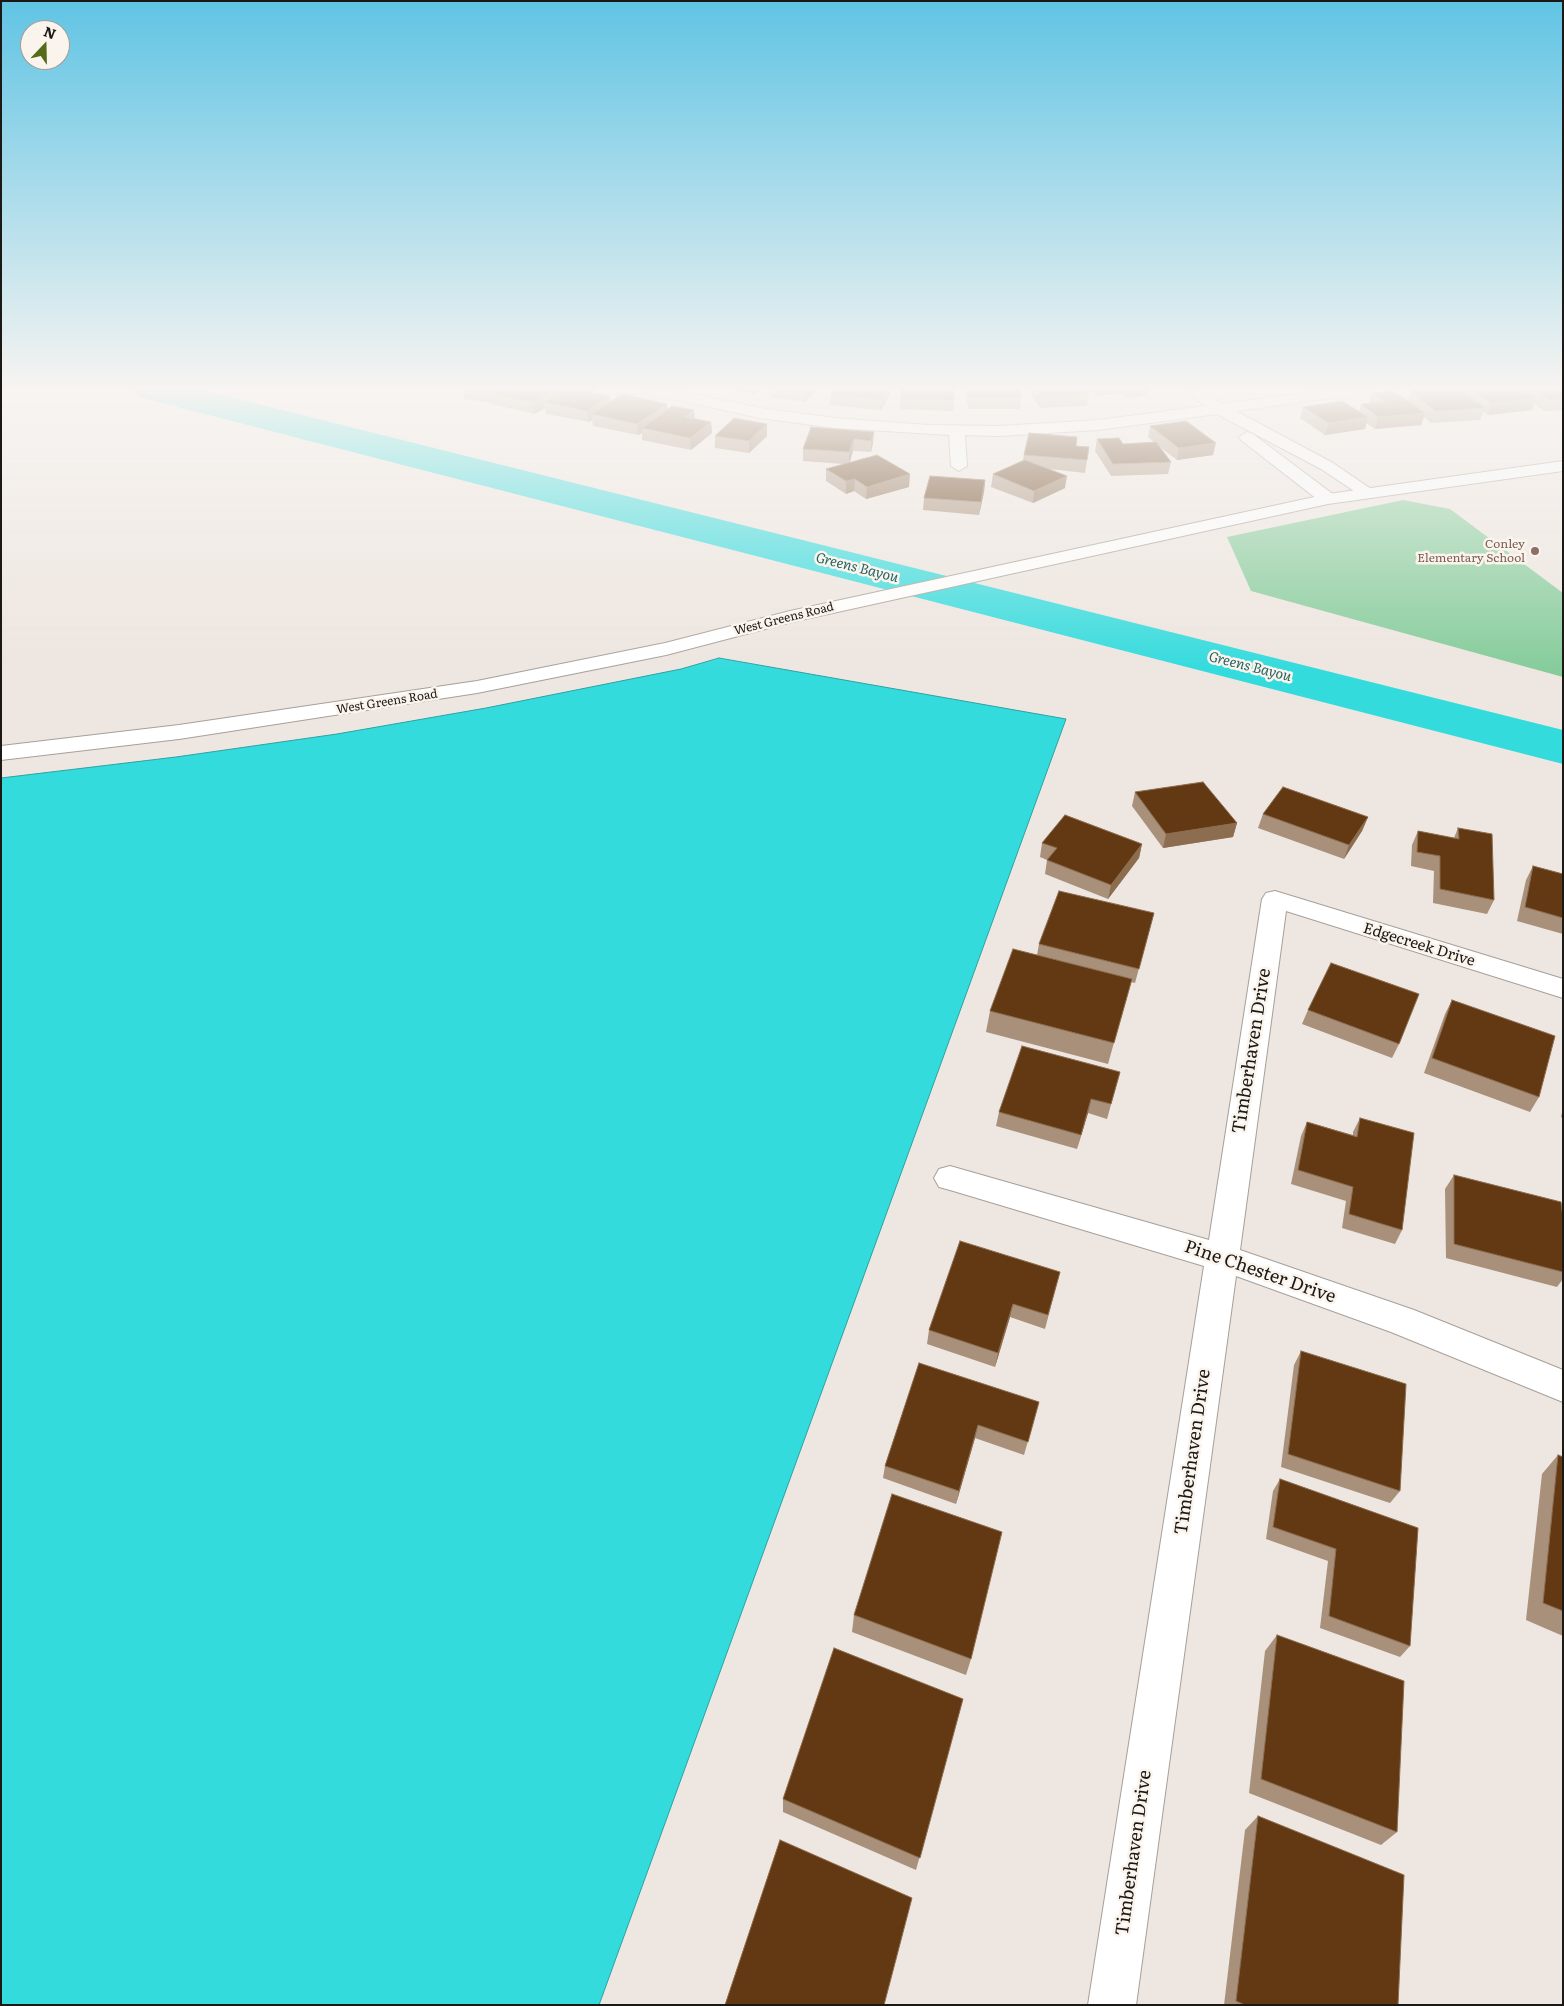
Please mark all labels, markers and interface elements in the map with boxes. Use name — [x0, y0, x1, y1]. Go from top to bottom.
north arrow — [20, 20, 70, 70]
text: N — [41, 20, 59, 43]
place label: Conley Elementary School — [1417, 537, 1525, 565]
marker: Conley Elementary School — [1529, 545, 1541, 557]
water label: Greens Bayou — [814, 550, 900, 586]
street label: West Greens Road — [733, 600, 835, 638]
water label: Greens Bayou — [1207, 649, 1293, 685]
street label: West Greens Road — [335, 687, 439, 717]
street label: Edgecreek Drive — [1361, 919, 1477, 971]
street label: Timberhaven Drive — [1228, 967, 1276, 1135]
street label: Pine Chester Drive — [1182, 1236, 1338, 1308]
street label: Timberhaven Drive — [1171, 1368, 1215, 1536]
street label: Timberhaven Drive — [1112, 1769, 1156, 1937]

